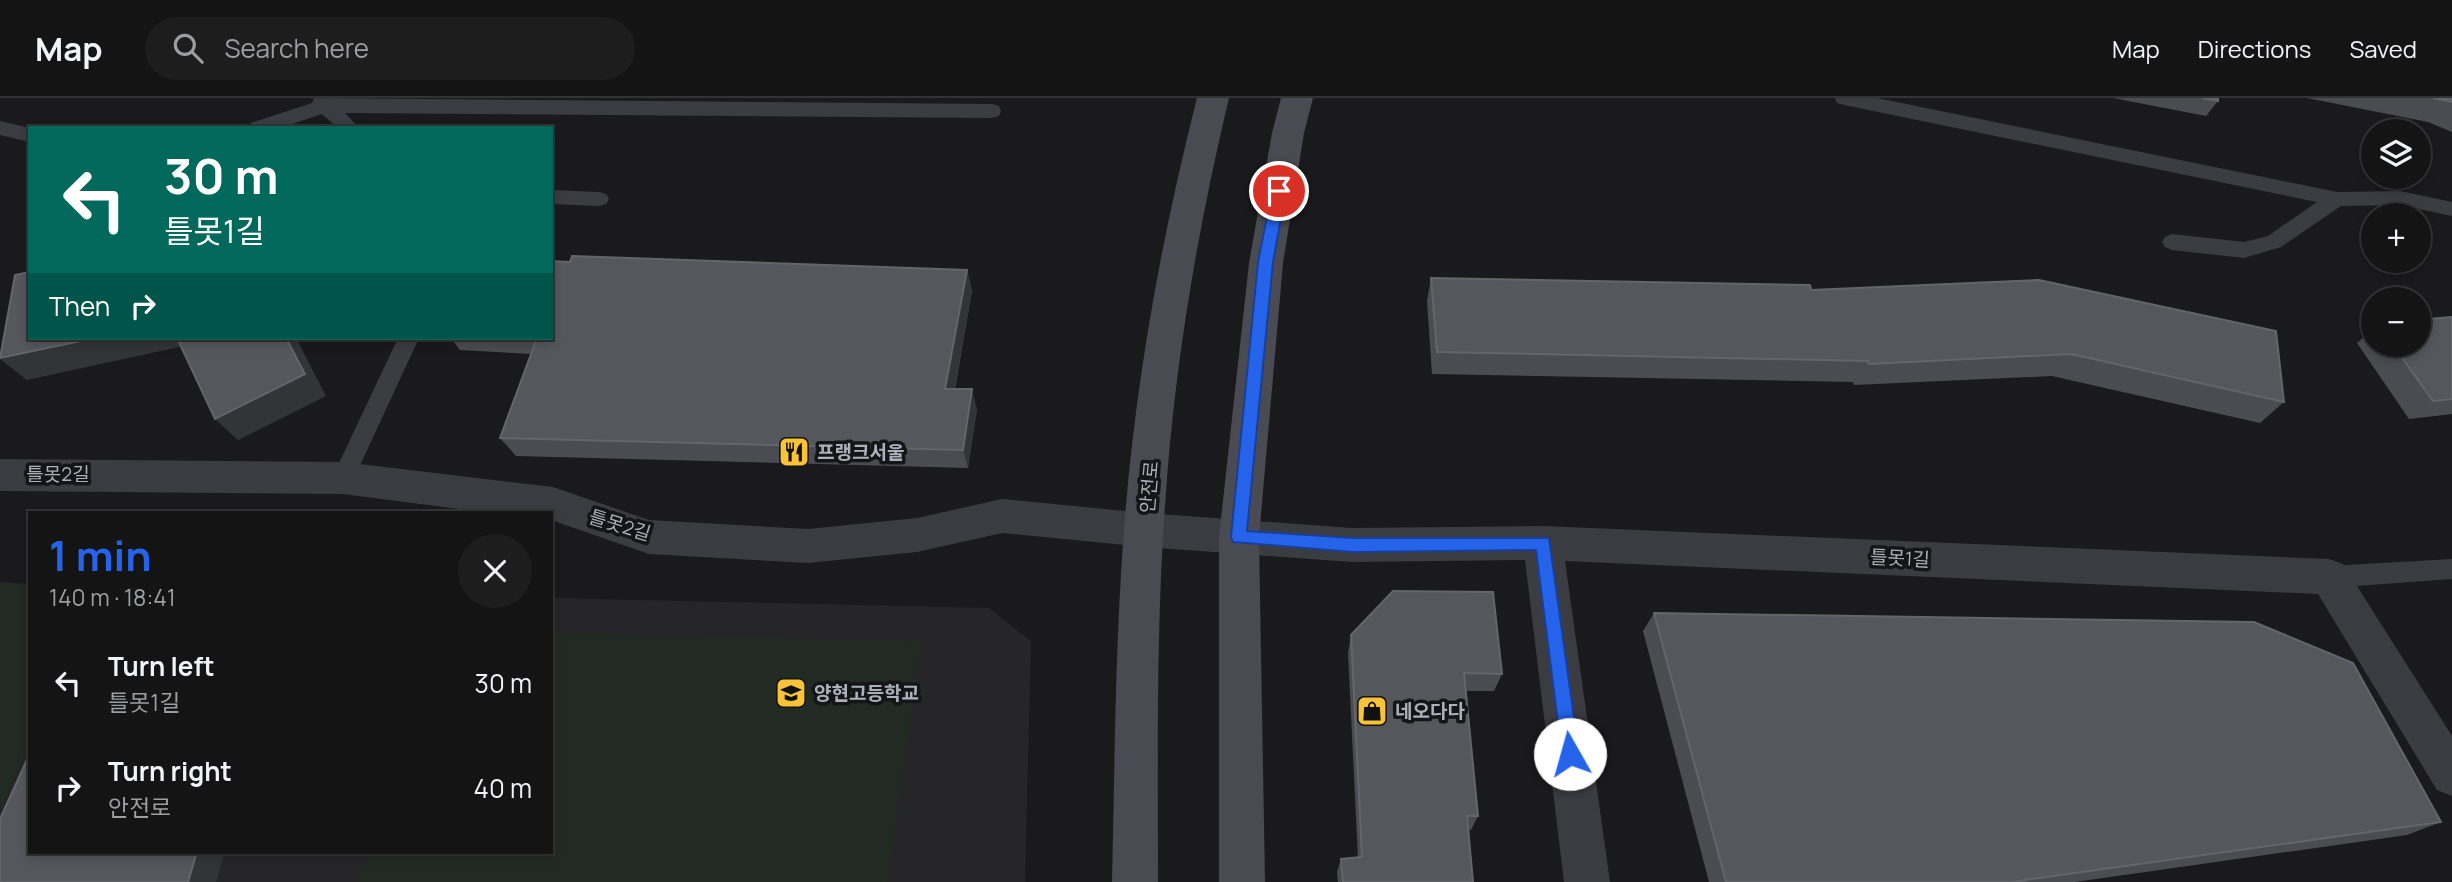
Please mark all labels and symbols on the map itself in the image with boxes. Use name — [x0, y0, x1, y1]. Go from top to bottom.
pin — [1249, 161, 1309, 221]
restaurant icon: 프랭크서울 — [777, 435, 811, 469]
place label: 프랭크서울 — [817, 439, 904, 465]
street label: 안전로 — [1134, 460, 1164, 514]
street label: 틀못2길 — [26, 461, 90, 487]
street label: 틀못2길 — [586, 503, 654, 547]
street label: 틀못1길 — [1869, 543, 1931, 573]
school or university icon: 양현고등학교 — [774, 676, 808, 710]
place label: 양현고등학교 — [814, 680, 919, 706]
shop icon: 네오다다 — [1355, 694, 1389, 728]
place label: 네오다다 — [1395, 698, 1465, 724]
position arrow — [1533, 717, 1607, 791]

